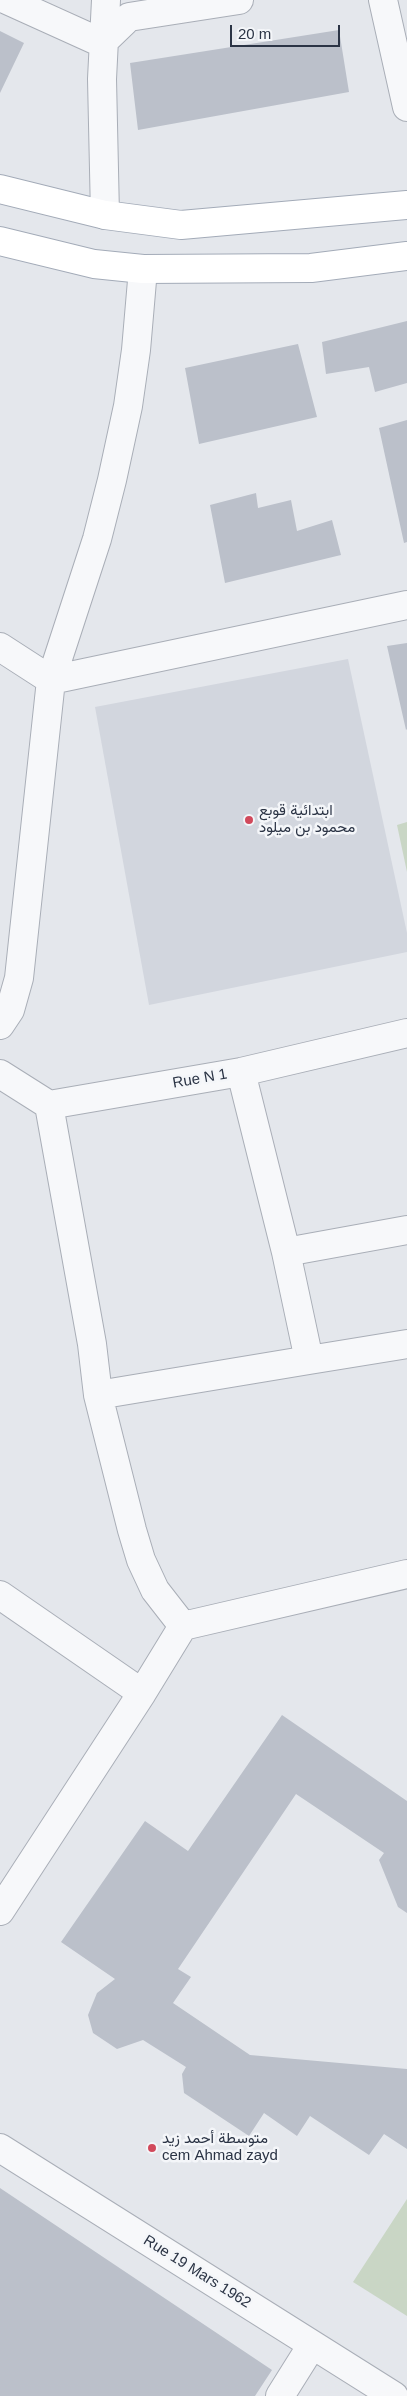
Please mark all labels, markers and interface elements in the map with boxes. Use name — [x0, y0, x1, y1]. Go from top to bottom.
scale bar — [232, 15, 342, 47]
text: 20 m — [238, 25, 271, 42]
place label: ابتدائية قوبع محمود بن ميلود — [259, 802, 355, 837]
marker: ابتدائية قوبع محمود بن ميلود — [243, 814, 255, 826]
street label: Rue N 1 — [171, 1065, 229, 1093]
place label: متوسطة أحمد زيد cem Ahmad zayd — [162, 2130, 278, 2165]
marker: متوسطة أحمد زيد cem Ahmad zayd — [146, 2142, 158, 2154]
street label: Rue 19 Mars 1962 — [140, 2232, 254, 2312]

